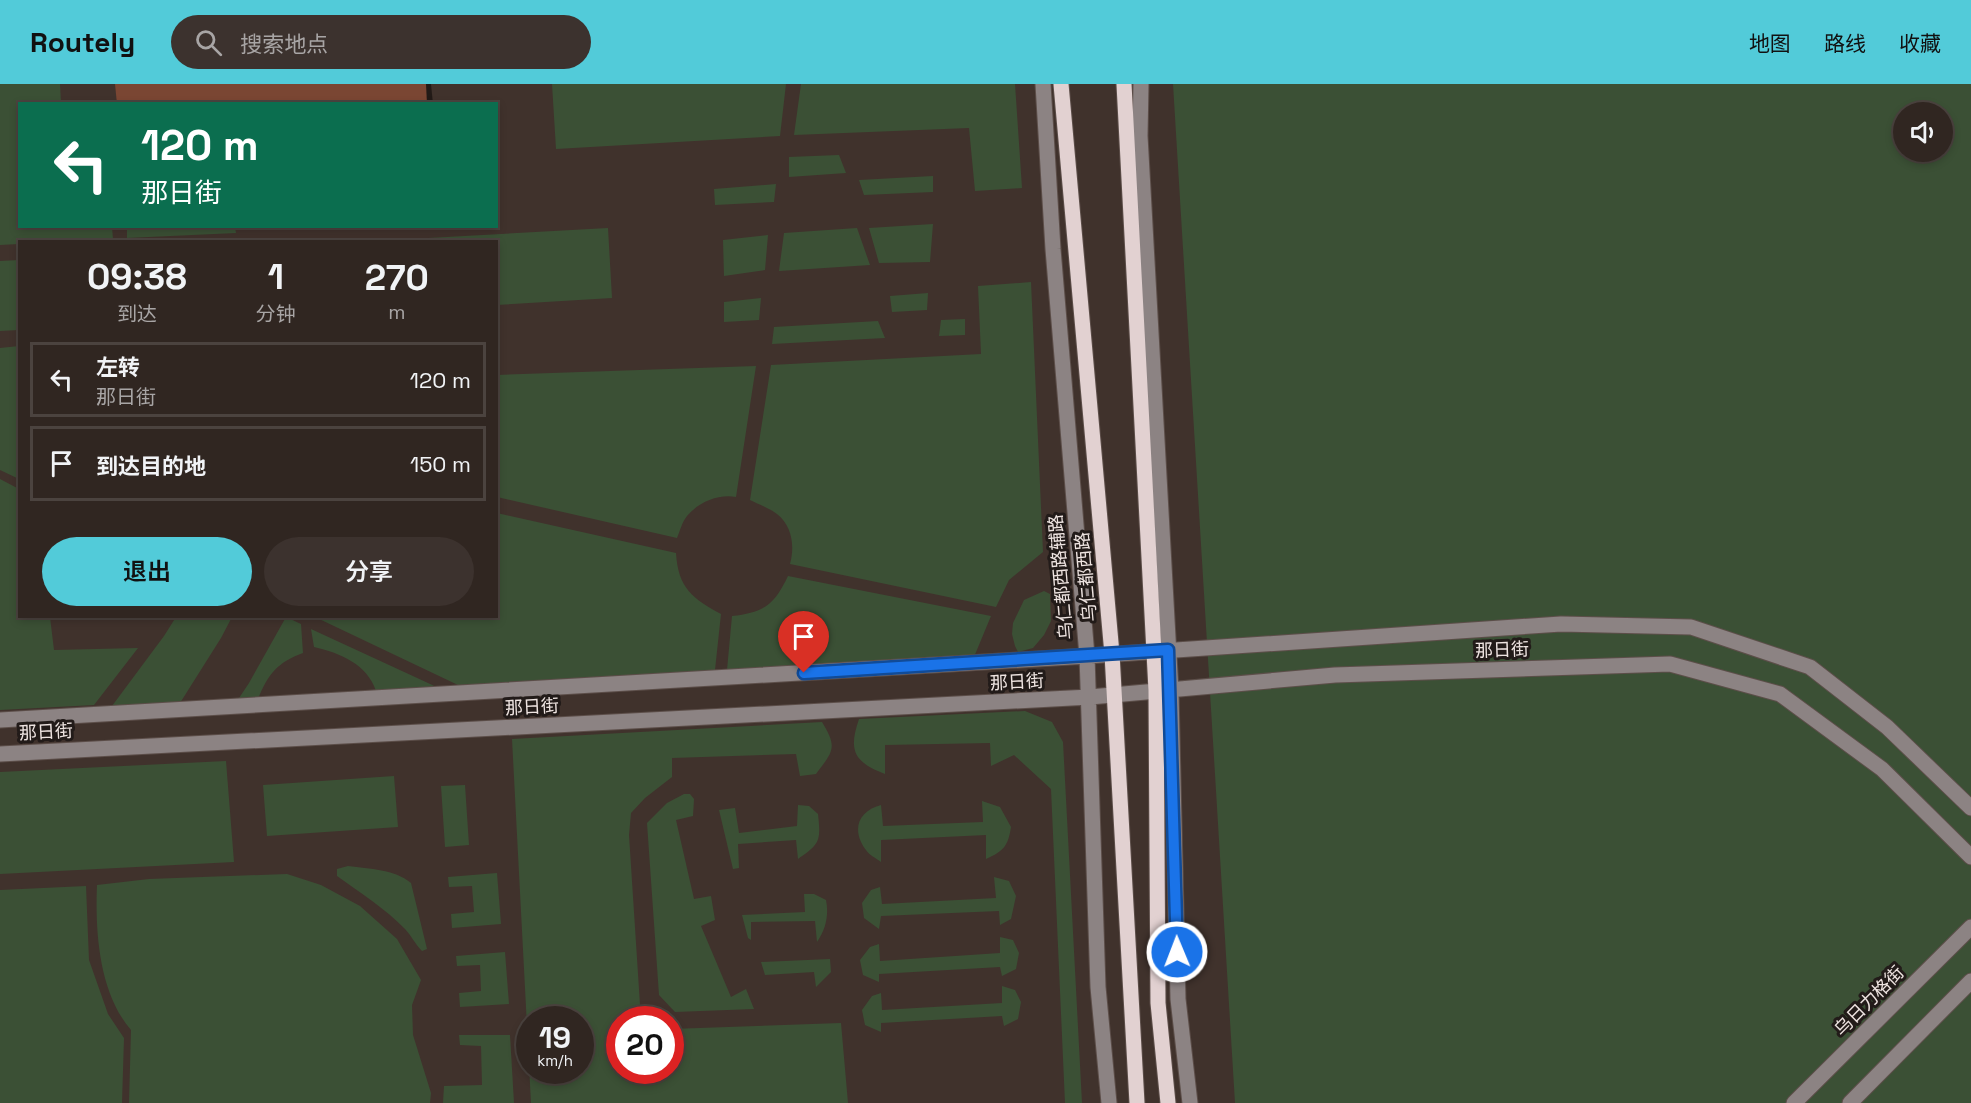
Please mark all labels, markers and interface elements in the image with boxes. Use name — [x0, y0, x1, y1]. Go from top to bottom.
search box — [171, 15, 591, 69]
text: Routely — [30, 24, 135, 60]
icon: search — [192, 26, 225, 59]
text: 搜索地点 — [240, 30, 328, 58]
text: 地图 — [1749, 30, 1791, 57]
text: 路线 — [1824, 30, 1866, 57]
text: 收藏 — [1899, 30, 1941, 57]
map controls — [1893, 102, 1953, 162]
button: sound — [1893, 102, 1953, 162]
text: 120 m — [141, 119, 259, 172]
icon: left — [42, 126, 120, 204]
text: 那日街 — [141, 175, 222, 210]
text: 09:38 — [87, 254, 187, 300]
text: 1 — [268, 254, 284, 300]
text: 270 — [365, 255, 429, 301]
text: m — [388, 299, 405, 325]
text: 到达 — [117, 301, 157, 327]
text: 分钟 — [256, 301, 296, 327]
text: 左转 — [96, 353, 140, 381]
icon: left — [45, 363, 78, 396]
text: 120 m — [410, 366, 471, 394]
text: 那日街 — [96, 384, 156, 410]
icon: arrive — [45, 447, 78, 480]
text: 150 m — [410, 450, 471, 478]
text: 到达目的地 — [96, 452, 206, 480]
street label: 乌仁都西路辅路 — [1044, 513, 1077, 641]
street label: 乌仁都西路 — [1070, 531, 1101, 623]
button: 退出 — [42, 537, 252, 606]
button: 分享 — [264, 537, 474, 606]
pin — [778, 611, 829, 673]
icon: arrive — [787, 620, 820, 653]
street label: 那日街 — [1475, 637, 1529, 662]
street label: 那日街 — [989, 669, 1045, 694]
street label: 那日街 — [504, 694, 560, 719]
street label: 那日街 — [18, 719, 74, 744]
position arrow — [1145, 920, 1209, 984]
street label: 乌日力格街 — [1829, 961, 1909, 1041]
speed limit sign: 20 — [606, 1006, 684, 1084]
text: 19 — [539, 1018, 571, 1057]
text: km/h — [537, 1051, 573, 1070]

